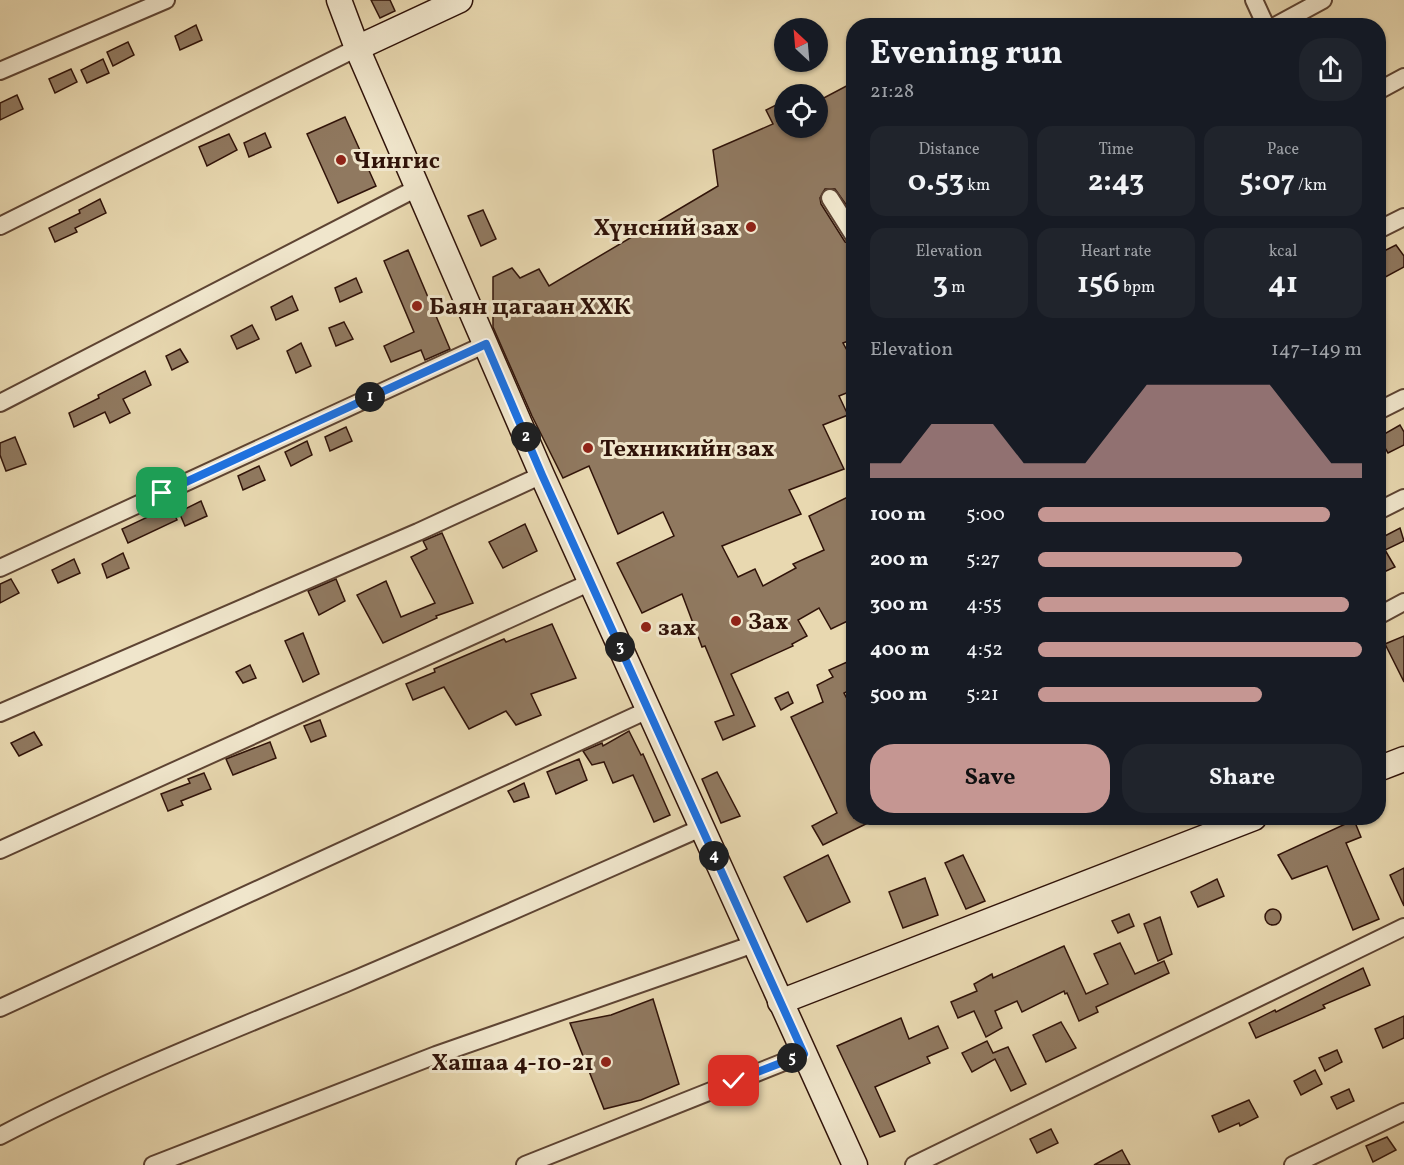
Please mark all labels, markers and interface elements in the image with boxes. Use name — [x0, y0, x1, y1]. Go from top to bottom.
north arrow — [774, 18, 828, 72]
map controls — [774, 18, 828, 138]
text: Evening run — [870, 32, 1063, 78]
button: share — [1299, 38, 1362, 101]
text: 21:28 — [870, 78, 914, 106]
button: locate — [774, 84, 828, 138]
text: Distance — [918, 139, 980, 161]
text: Time — [1098, 139, 1134, 161]
text: Pace — [1267, 139, 1299, 161]
place label: Чингис — [353, 145, 440, 179]
marker: Чингис — [334, 153, 348, 167]
text: 0.53 — [908, 161, 964, 203]
text: 2:43 — [1088, 161, 1144, 203]
text: 5:07 — [1239, 161, 1295, 203]
text: km — [964, 175, 990, 197]
text: /km — [1295, 175, 1327, 197]
place label: Хүнсний зах — [593, 212, 739, 246]
marker: Хүнсний зах — [744, 220, 758, 234]
text: Elevation — [916, 241, 982, 263]
text: Heart rate — [1081, 241, 1151, 263]
text: kcal — [1269, 241, 1297, 263]
text: 3 — [933, 263, 948, 305]
text: 156 — [1077, 263, 1120, 305]
text: 41 — [1268, 263, 1298, 305]
text: m — [948, 277, 965, 299]
text: bpm — [1120, 277, 1155, 299]
place label: Баян цагаан ХХК — [429, 291, 631, 325]
marker: Баян цагаан ХХК — [410, 299, 424, 313]
text: Elevation — [870, 336, 953, 364]
text: 147–149 m — [1271, 336, 1362, 364]
pin: 1 — [355, 382, 385, 412]
text: 1 — [367, 386, 373, 408]
pin: 2 — [511, 422, 541, 452]
text: 2 — [522, 426, 530, 448]
place label: Техникийн зах — [600, 433, 775, 467]
marker: Техникийн зах — [581, 441, 595, 455]
pin — [136, 467, 187, 518]
icon: arrive — [145, 476, 178, 509]
text: 100 m — [870, 501, 926, 529]
text: 5:00 — [966, 501, 1005, 529]
text: 200 m — [870, 546, 928, 574]
text: 5:27 — [966, 546, 1000, 574]
text: 300 m — [870, 591, 928, 619]
text: 4:55 — [966, 591, 1002, 619]
place label: Зах — [748, 606, 789, 640]
place label: зах — [658, 612, 696, 646]
marker: Зах — [729, 614, 743, 628]
marker: зах — [639, 620, 653, 634]
pin: 3 — [605, 632, 635, 662]
text: 3 — [616, 636, 624, 658]
text: 400 m — [870, 636, 930, 664]
text: 4:52 — [966, 636, 1003, 664]
text: 500 m — [870, 681, 928, 709]
text: 5:21 — [966, 681, 999, 709]
button: Save — [870, 744, 1110, 813]
button: Share — [1122, 744, 1362, 813]
pin: 4 — [699, 841, 729, 871]
text: 4 — [709, 845, 719, 867]
pin: 5 — [777, 1043, 807, 1073]
place label: Хашаа 4-10-21 — [431, 1047, 594, 1081]
text: 5 — [788, 1047, 796, 1069]
marker: Хашаа 4-10-21 — [599, 1055, 613, 1069]
pin — [708, 1055, 759, 1106]
icon: check — [717, 1064, 750, 1097]

